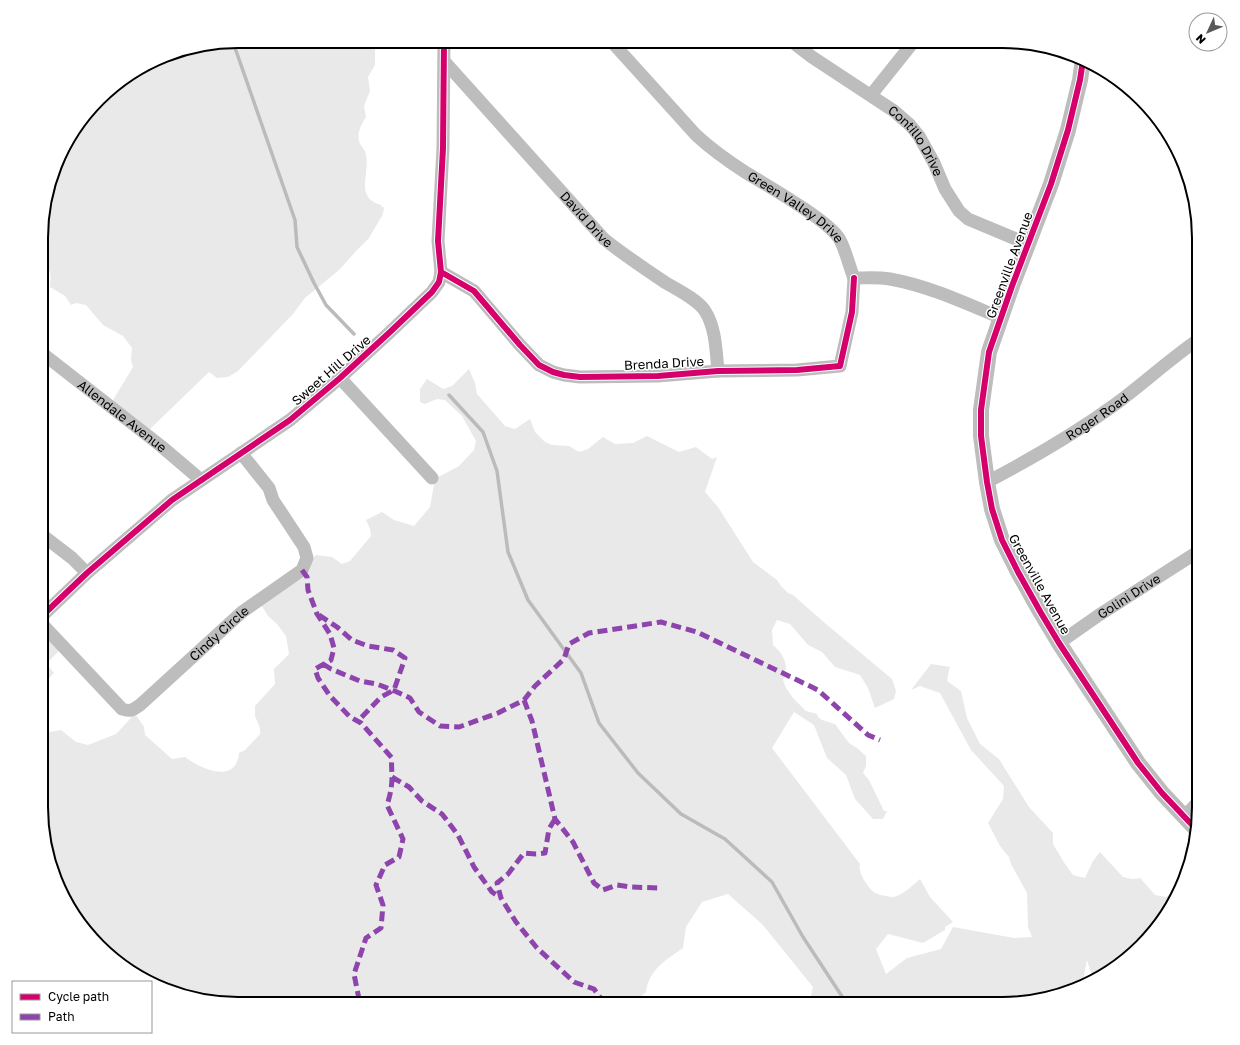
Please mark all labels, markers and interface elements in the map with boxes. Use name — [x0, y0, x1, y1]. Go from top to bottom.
north arrow — [1188, 12, 1228, 52]
text: N — [1193, 32, 1208, 47]
street label: Contillo Drive — [885, 102, 947, 178]
street label: Green Valley Drive — [745, 168, 848, 246]
street label: David Drive — [557, 188, 616, 251]
street label: Greenville Avenue — [982, 209, 1036, 321]
street label: Sweet Hill Drive — [288, 331, 374, 409]
street label: Brenda Drive — [624, 353, 704, 373]
street label: Allendale Avenue — [75, 376, 170, 455]
street label: Roger Road — [1063, 389, 1131, 443]
street label: Greenville Avenue — [1006, 531, 1074, 637]
street label: Golini Drive — [1094, 570, 1163, 622]
street label: Cindy Circle — [186, 602, 252, 664]
legend — [12, 981, 152, 1033]
text: Cycle path — [48, 989, 109, 1004]
text: Path — [48, 1009, 75, 1024]

